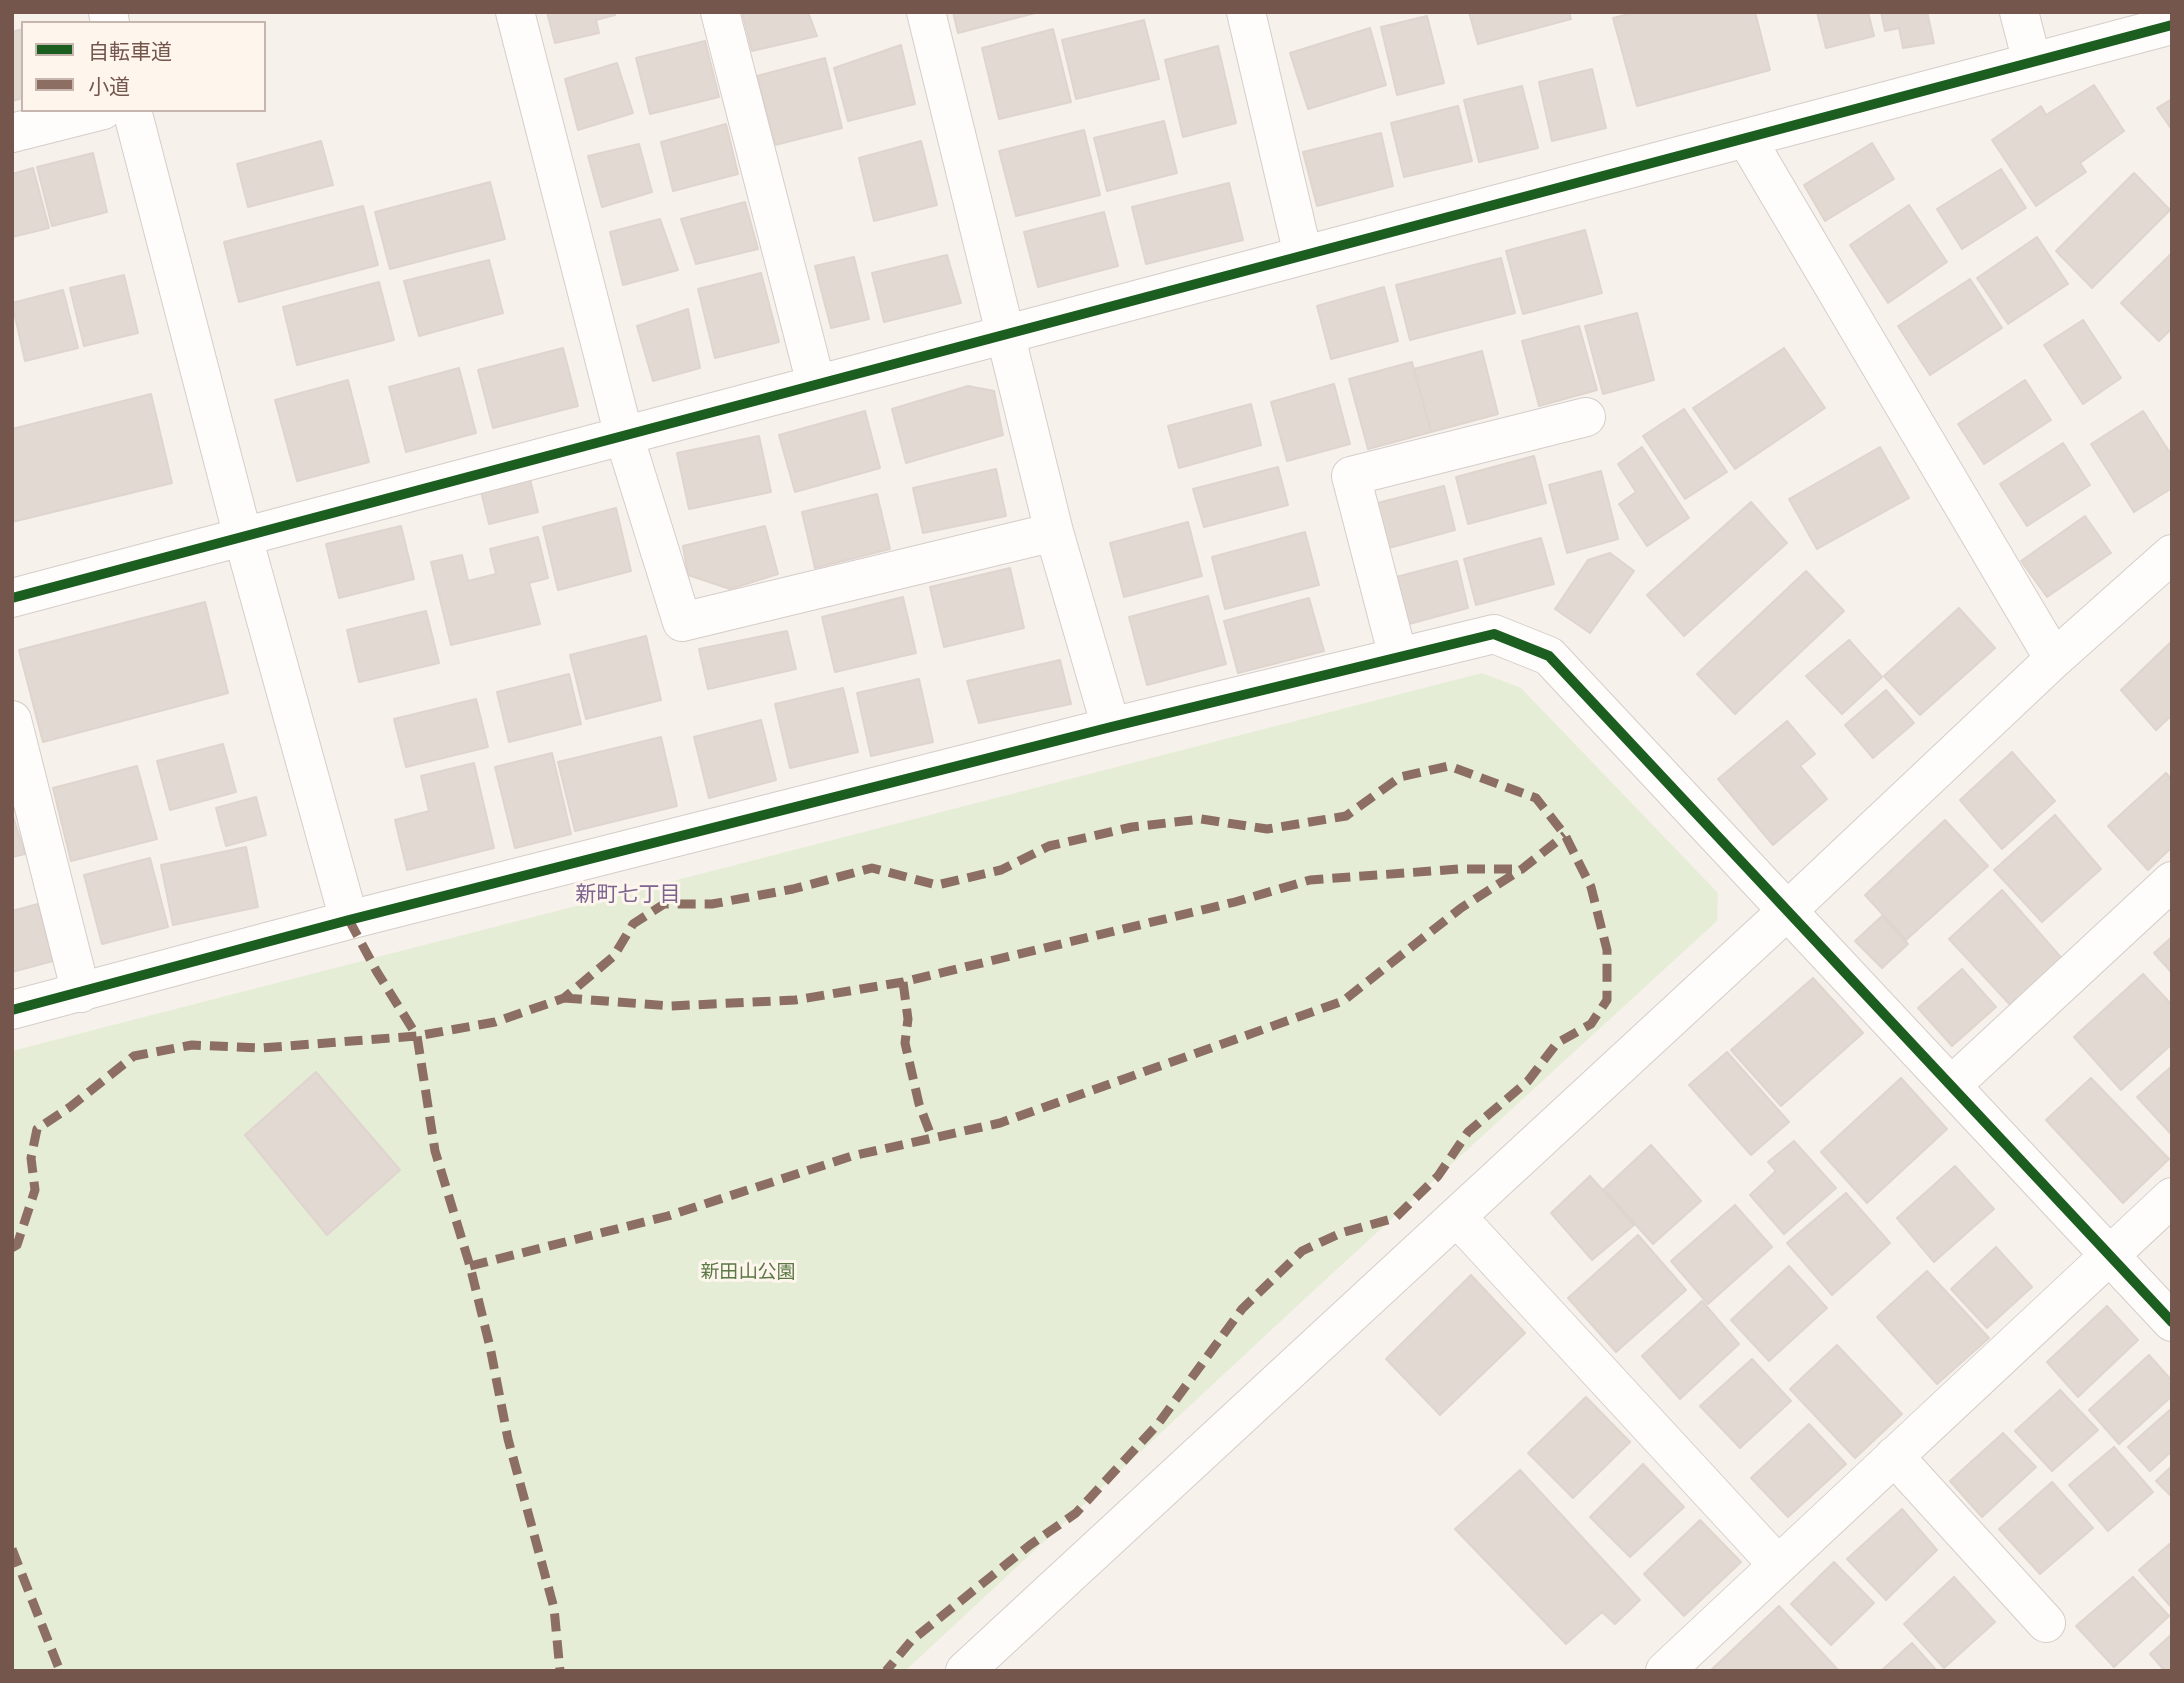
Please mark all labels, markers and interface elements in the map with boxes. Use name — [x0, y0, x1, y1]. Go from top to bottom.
legend — [21, 21, 266, 112]
text: 自転車道 — [88, 38, 172, 65]
text: 小道 — [88, 73, 130, 100]
district label: 新町七丁目 — [576, 882, 680, 908]
park label: 新田山公園 — [701, 1262, 795, 1284]

